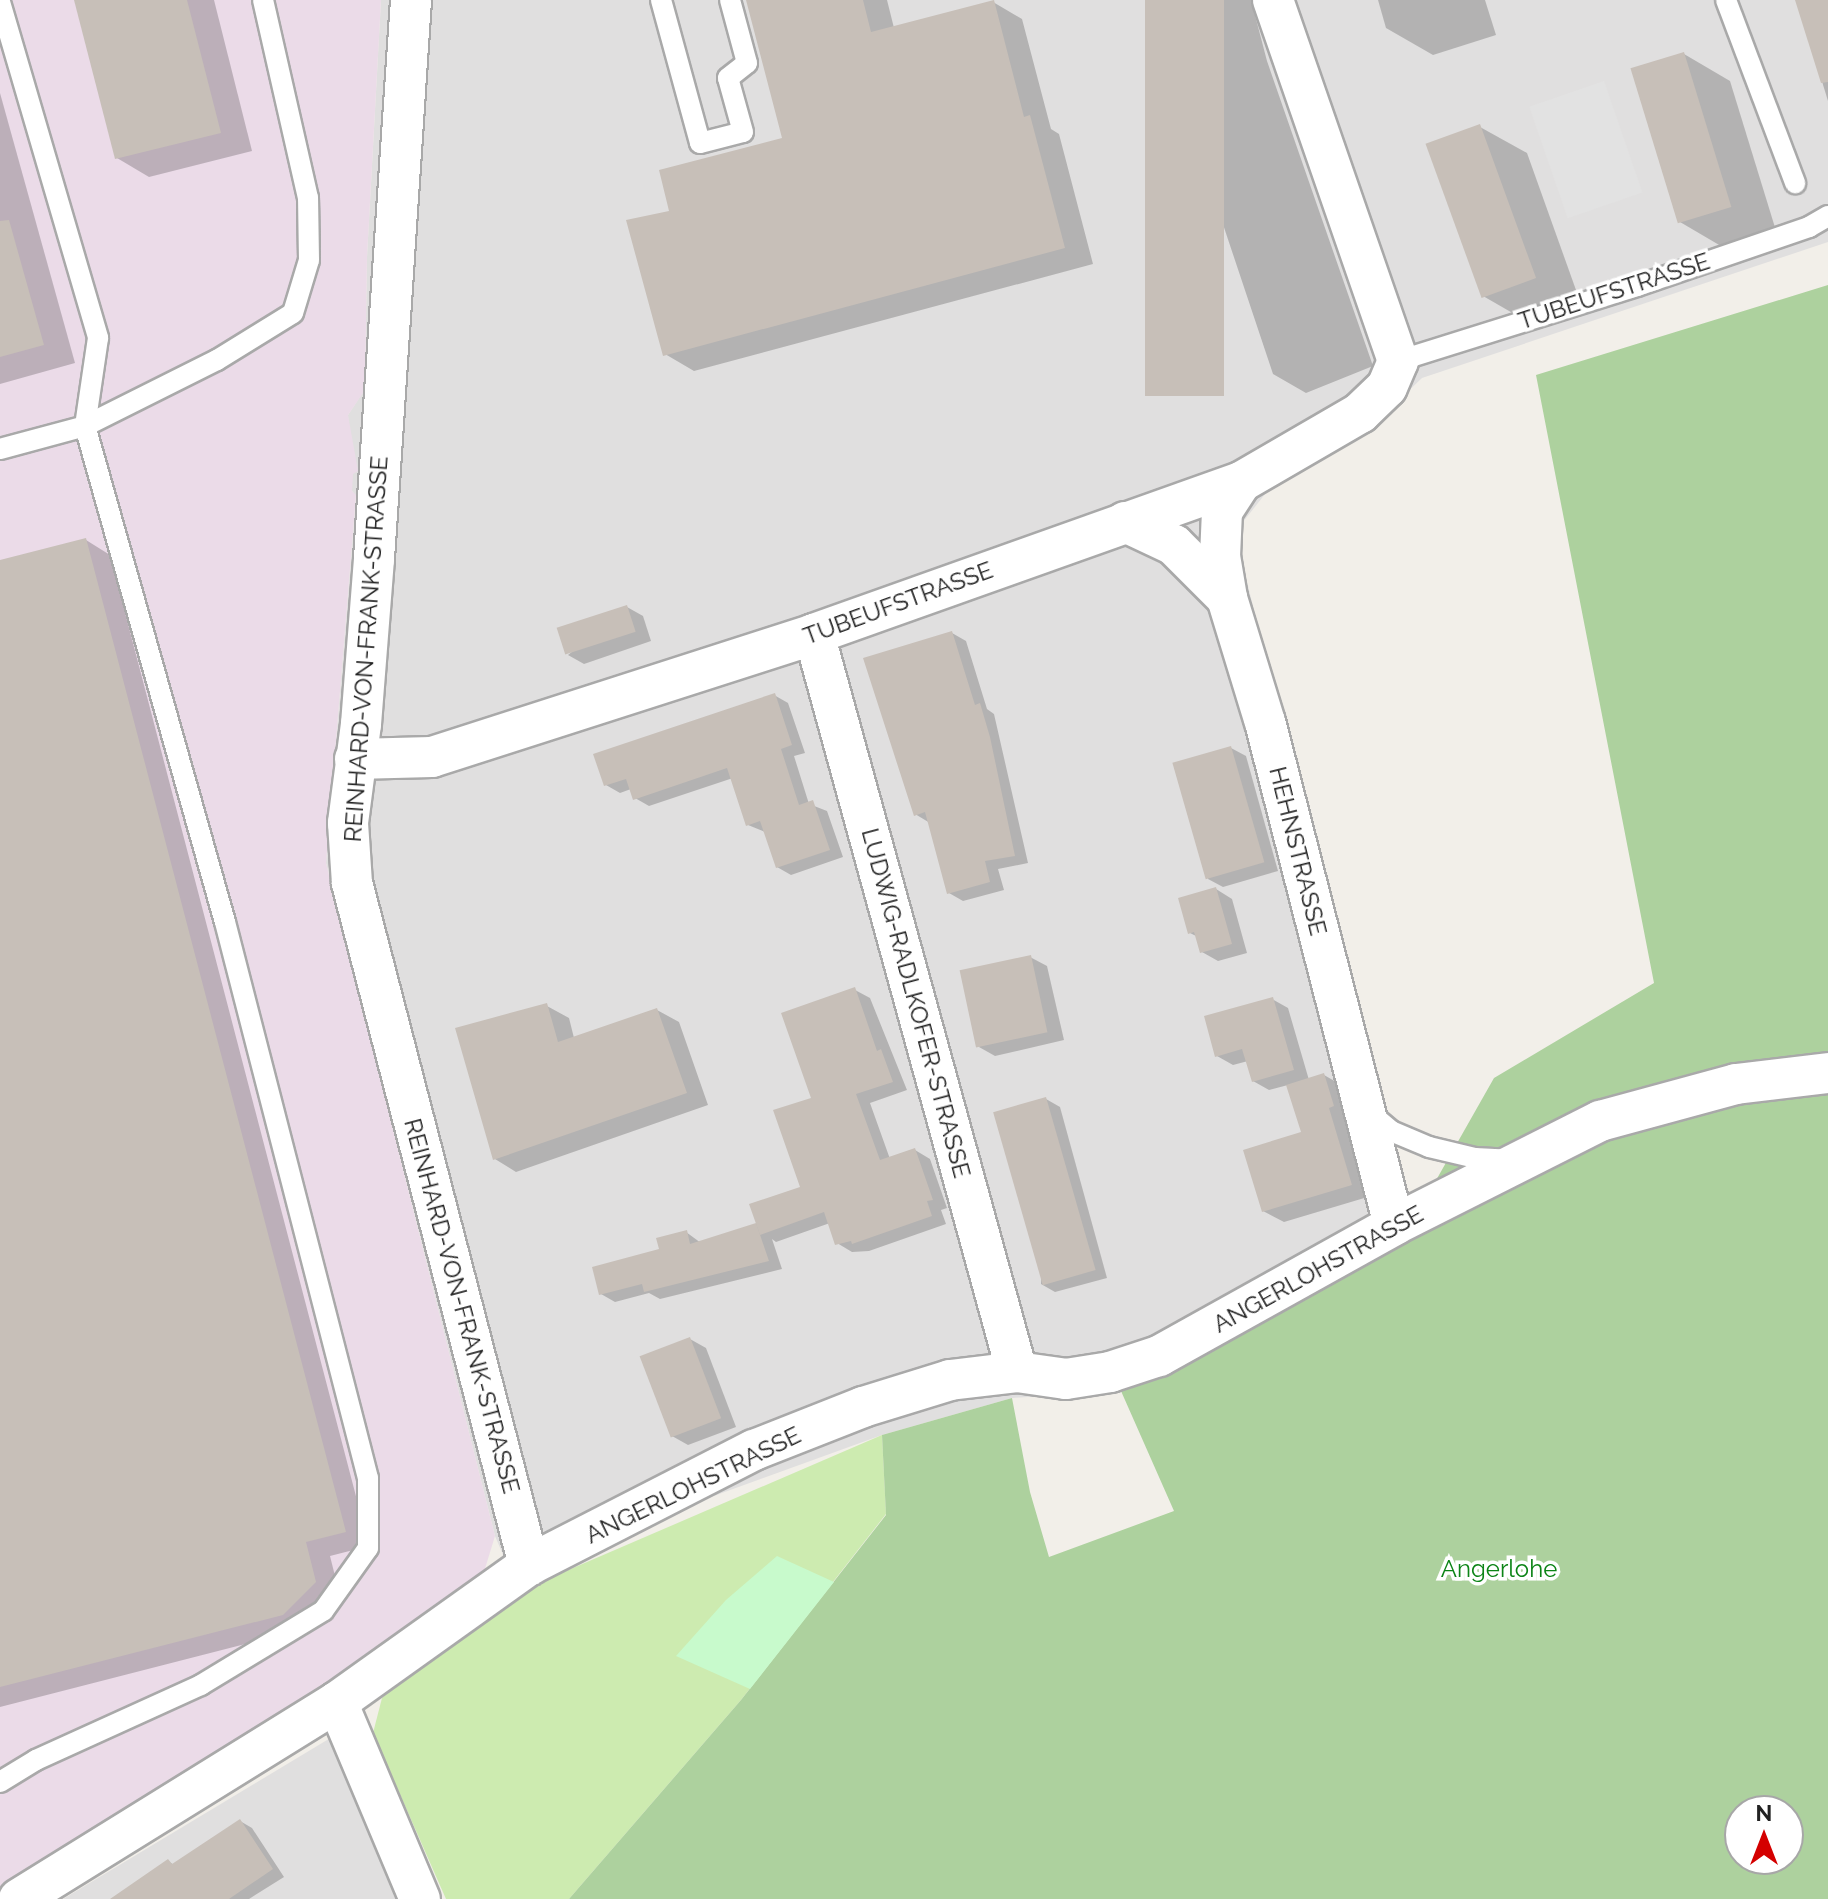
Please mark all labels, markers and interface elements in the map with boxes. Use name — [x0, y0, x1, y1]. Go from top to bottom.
street label: TUBEUFSTRASSE — [1515, 246, 1713, 336]
street label: REINHARD-VON-FRANK-STRASSE — [338, 455, 394, 843]
street label: TUBEUFSTRASSE — [799, 555, 997, 651]
street label: HEHNSTRASSE — [1263, 764, 1333, 938]
street label: LUDWIG-RADLKOFER-STRASSE — [855, 825, 977, 1181]
street label: REINHARD-VON-FRANK-STRASSE — [398, 1115, 526, 1497]
street label: ANGERLOHSTRASSE — [1208, 1199, 1428, 1339]
street label: ANGERLOHSTRASSE — [581, 1420, 805, 1550]
park label: Angerlohe — [1441, 1555, 1557, 1583]
north arrow — [1724, 1795, 1804, 1875]
text: N — [1756, 1800, 1772, 1826]

